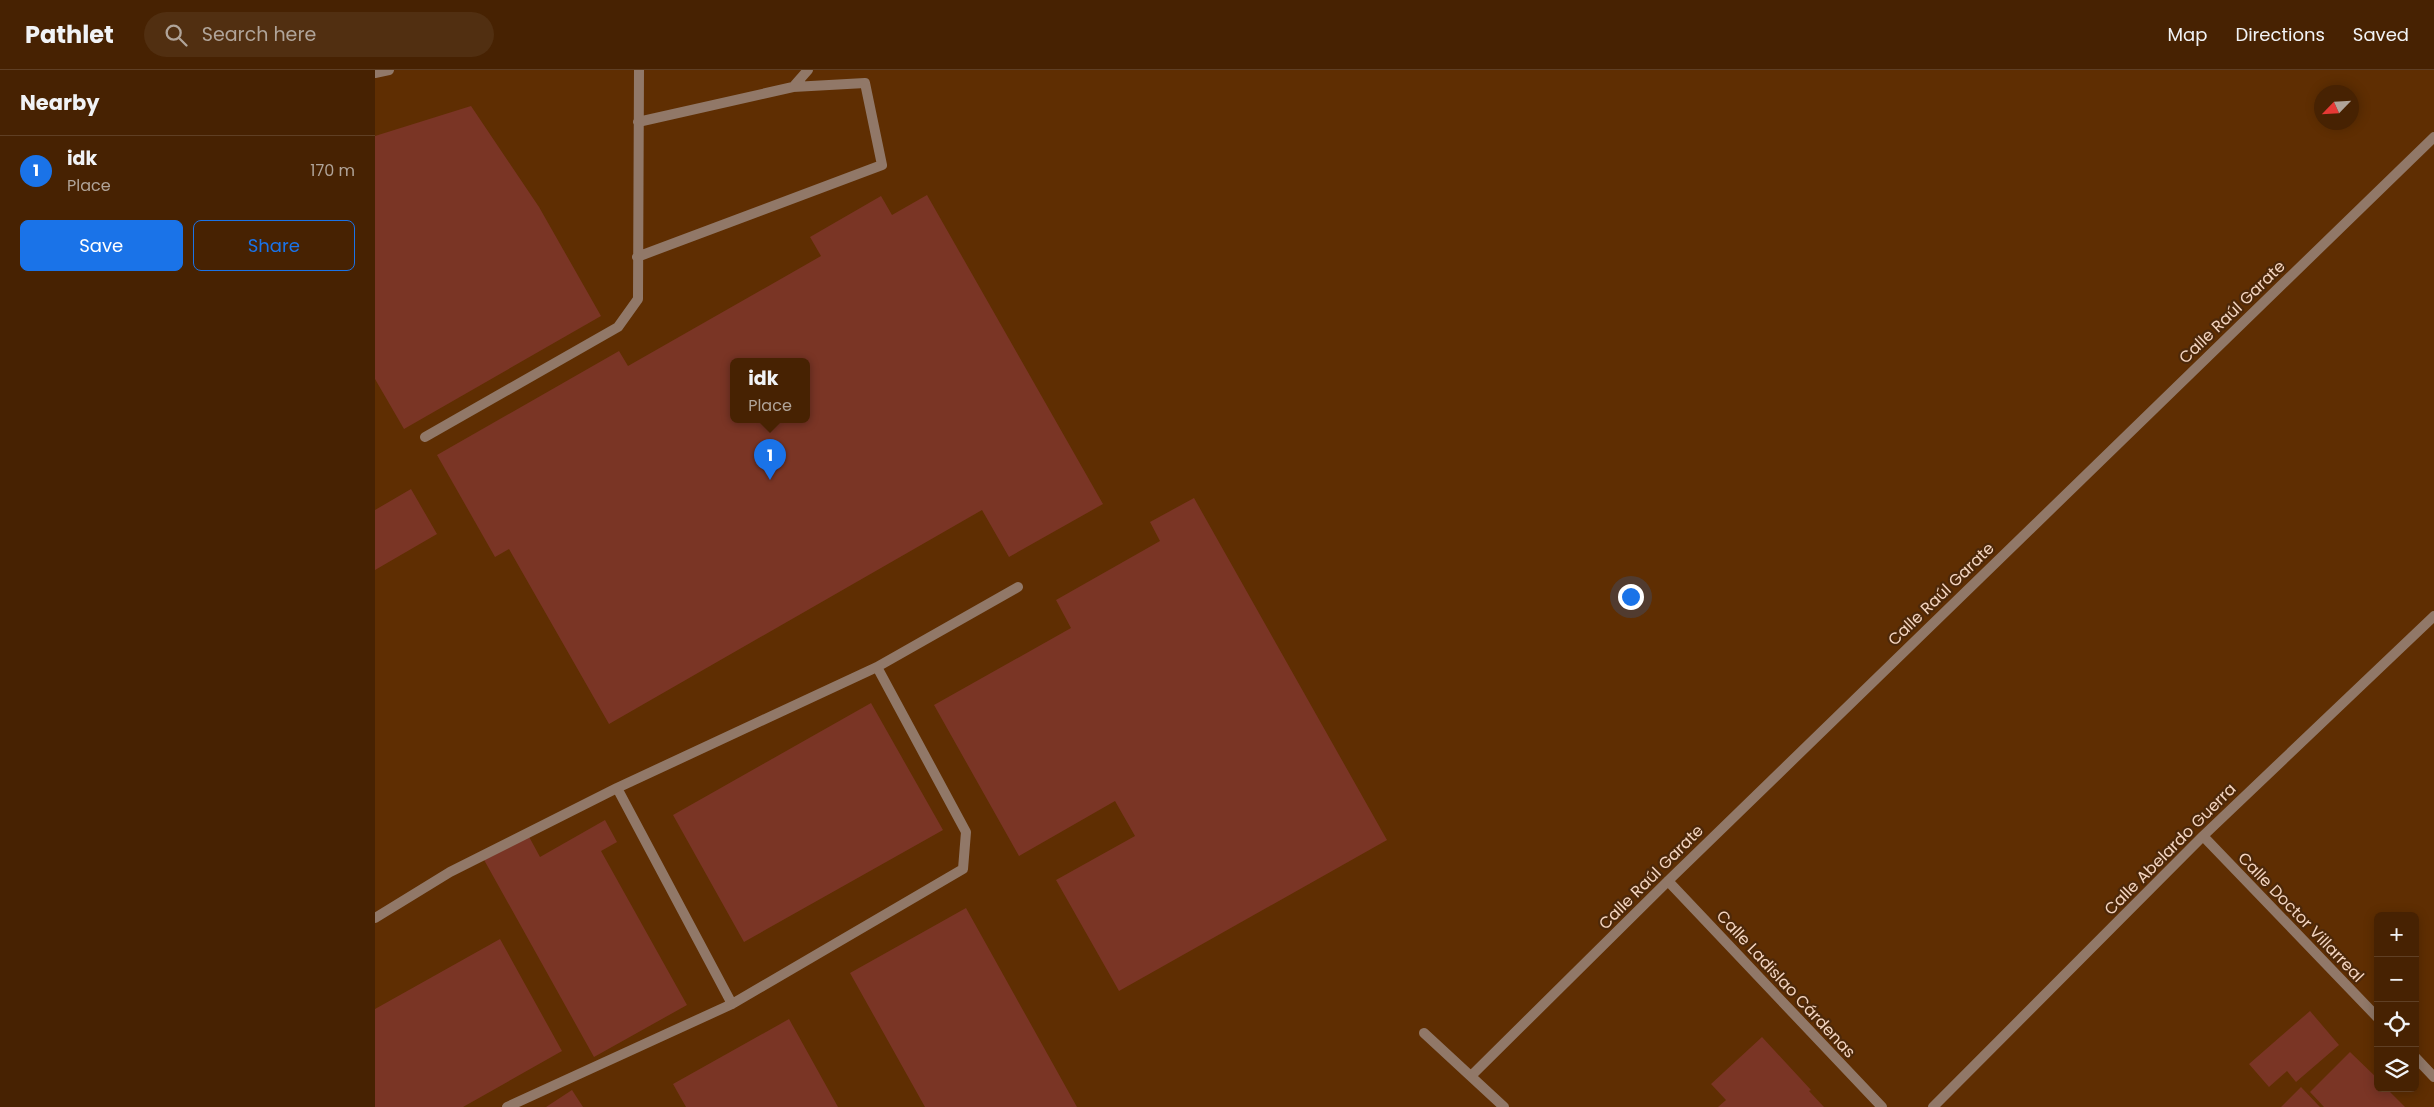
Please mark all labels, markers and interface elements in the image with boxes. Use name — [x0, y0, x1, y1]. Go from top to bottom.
search box — [144, 12, 494, 57]
text: Pathlet — [25, 18, 114, 51]
icon: search — [162, 21, 190, 49]
text: Search here — [202, 21, 316, 48]
text: Map — [2168, 22, 2207, 47]
text: Directions — [2235, 22, 2325, 47]
text: Saved — [2353, 22, 2409, 47]
north arrow — [2314, 85, 2359, 130]
text: Nearby — [20, 88, 100, 117]
text: idk — [67, 145, 97, 172]
text: 1 — [33, 159, 39, 182]
text: 170 m — [310, 159, 355, 182]
text: Place — [67, 174, 111, 197]
button: Save — [20, 220, 183, 271]
button: Share — [193, 220, 355, 271]
street label: Calle Raúl Garate — [2174, 255, 2290, 369]
popup — [730, 358, 810, 423]
text: idk — [748, 365, 778, 392]
text: Place — [748, 394, 792, 417]
pin: 1 — [754, 439, 786, 480]
street label: Calle Raúl Garate — [1883, 537, 1999, 651]
your location — [1618, 584, 1644, 610]
street label: Calle Abelardo Guerra — [2099, 778, 2241, 920]
street label: Calle Raúl Garate — [1593, 819, 1709, 935]
street label: Calle Doctor Villarreal — [2233, 847, 2369, 987]
street label: Calle Ladislao Cárdenas — [1711, 905, 1861, 1063]
map controls — [2374, 912, 2419, 1092]
button: + — [2374, 912, 2419, 957]
button: − — [2374, 957, 2419, 1002]
button: locate — [2374, 1002, 2419, 1047]
button: layers — [2374, 1047, 2419, 1092]

